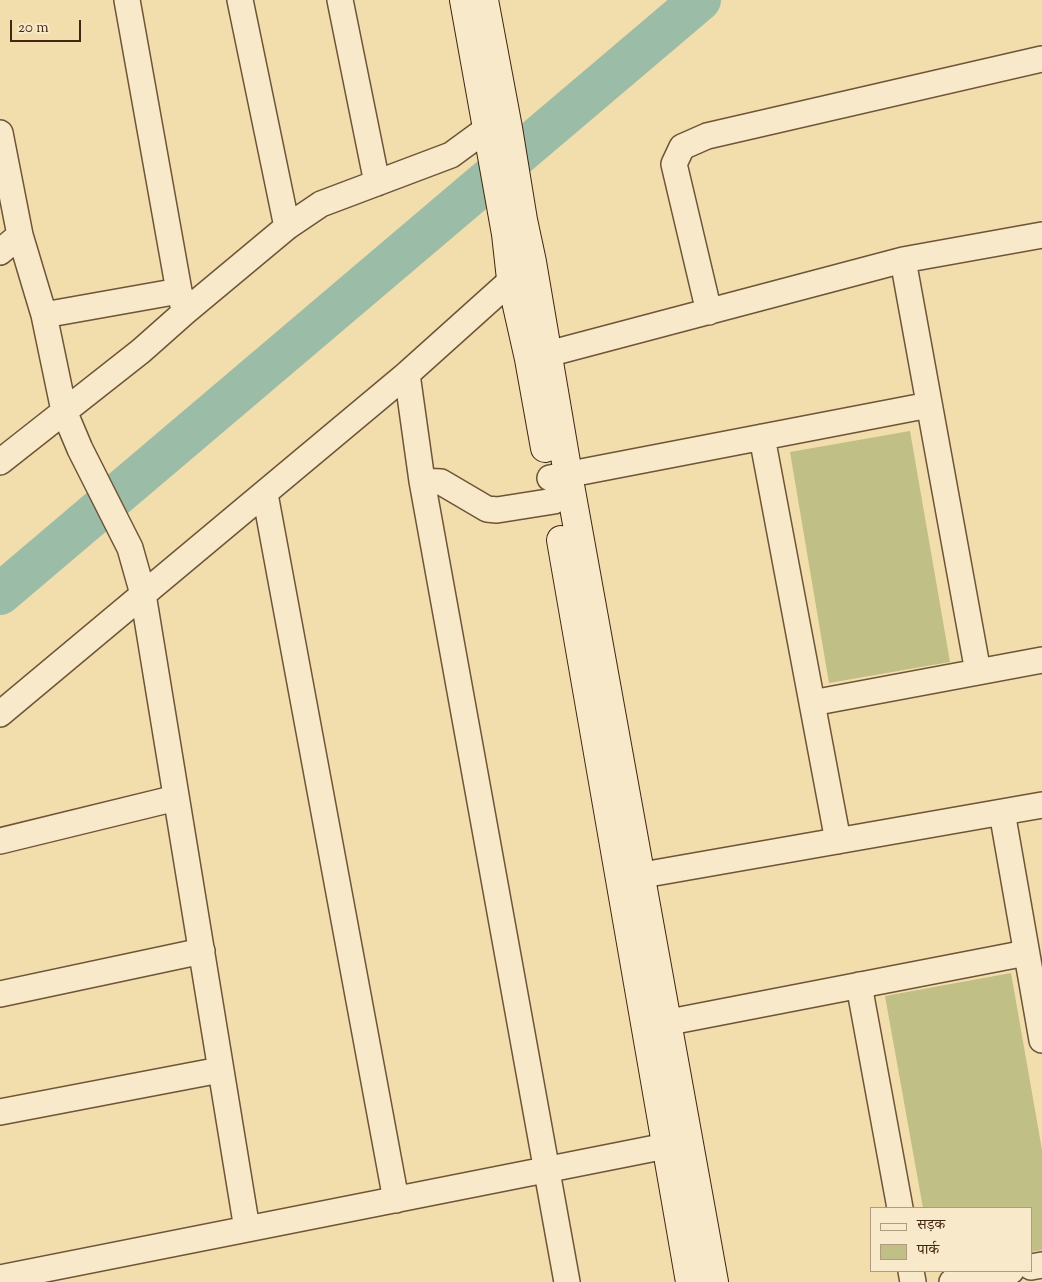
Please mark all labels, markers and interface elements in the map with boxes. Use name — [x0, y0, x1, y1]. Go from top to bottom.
scale bar — [12, 10, 84, 42]
text: 20 m — [18, 18, 49, 39]
legend — [870, 1207, 1032, 1272]
text: सड़क — [917, 1215, 945, 1236]
text: पार्क — [917, 1240, 939, 1261]

